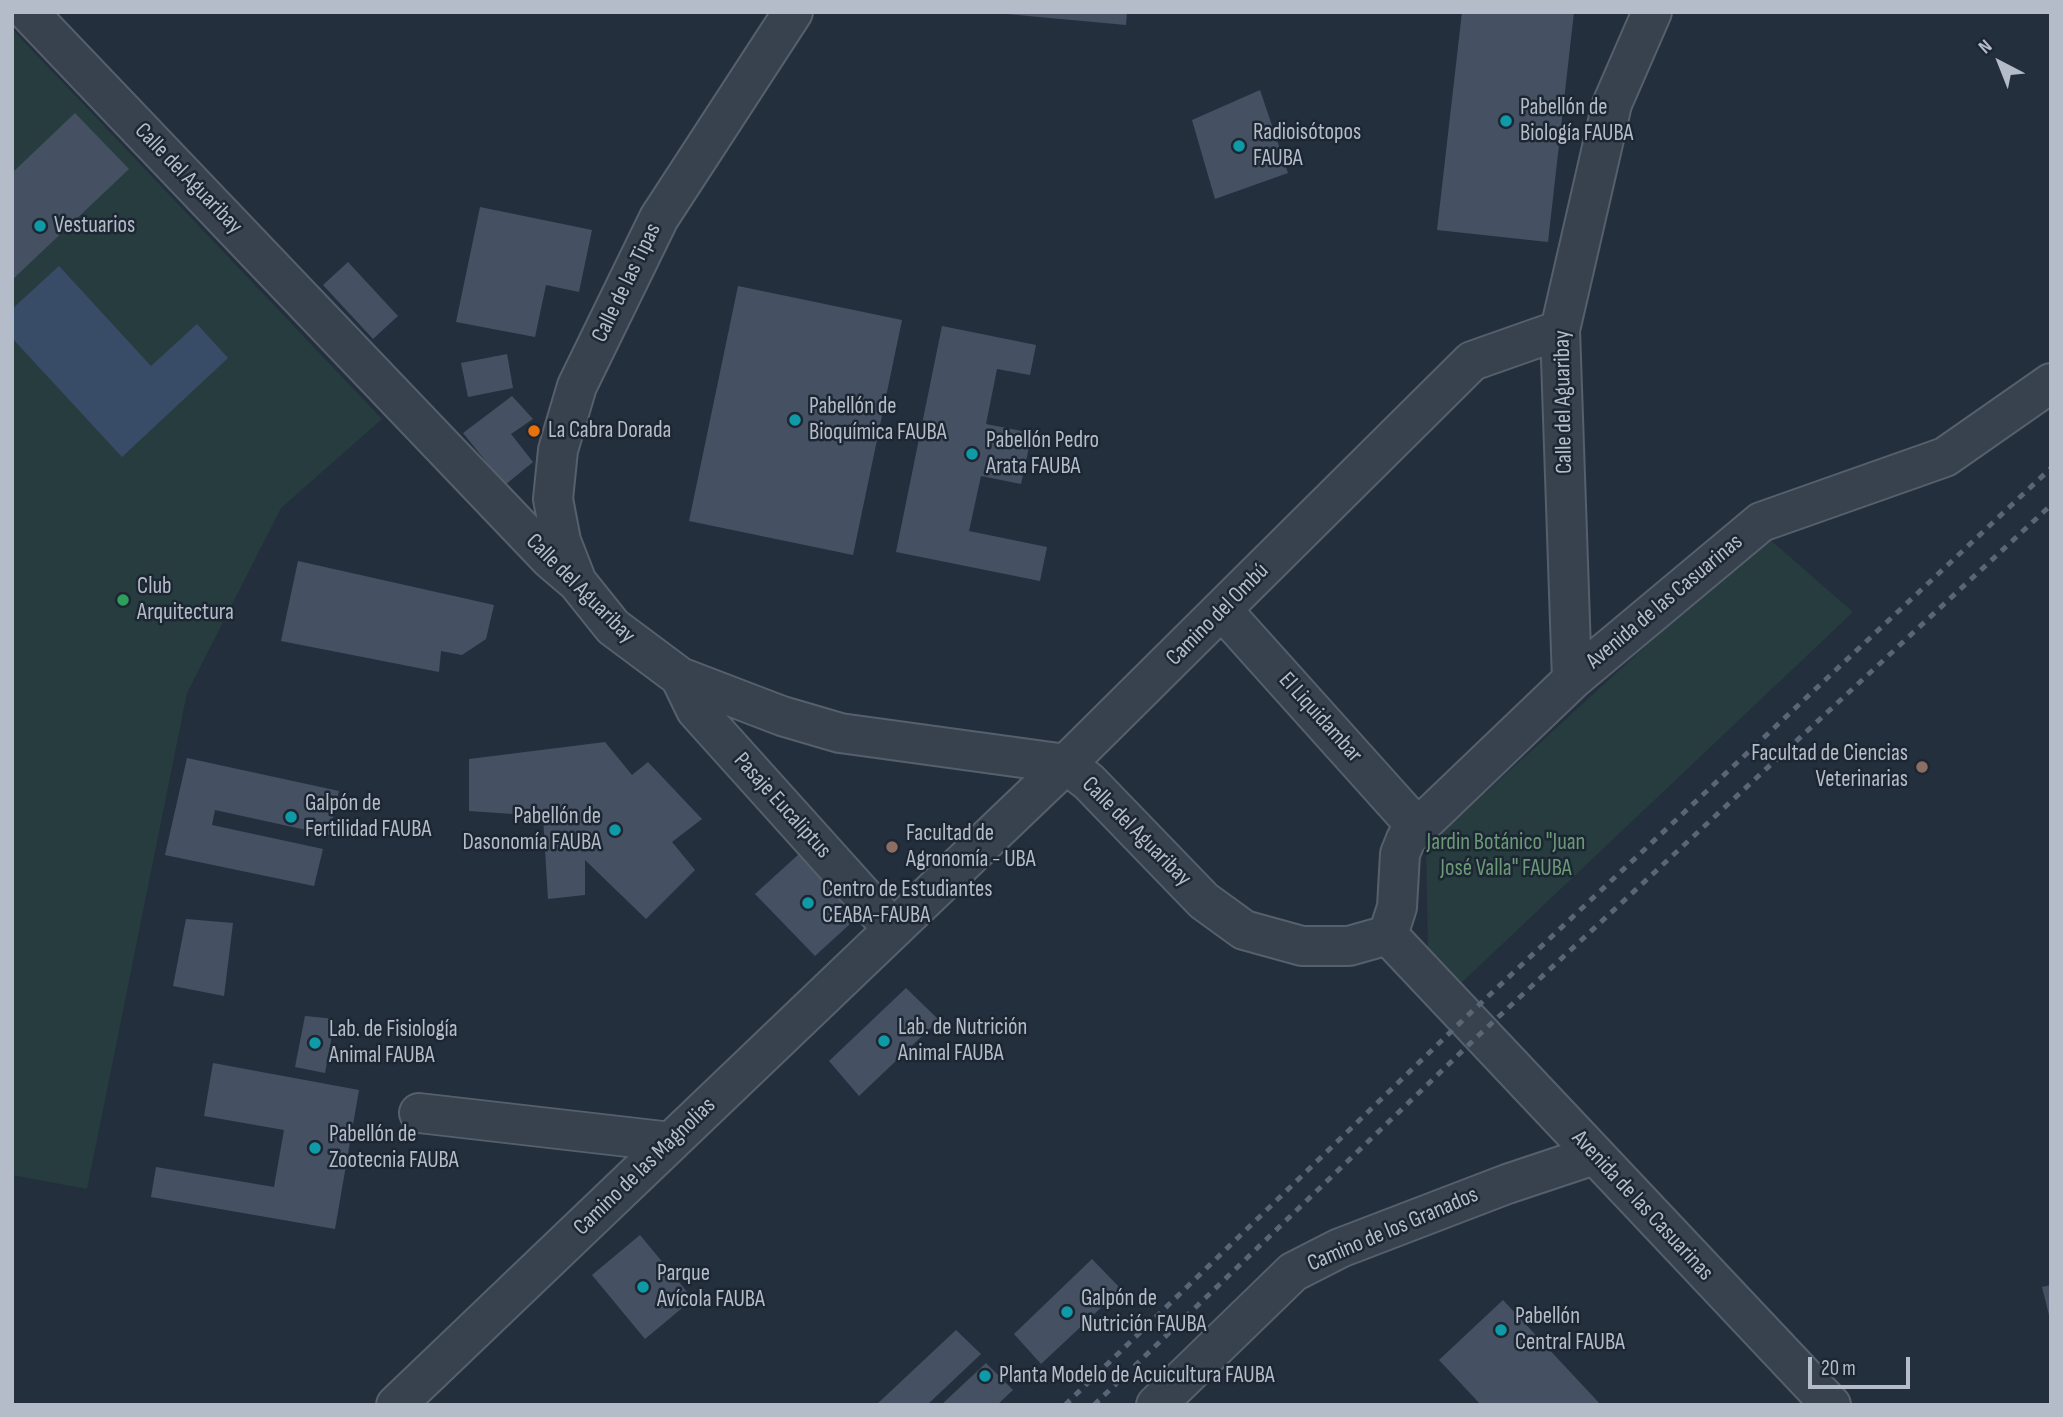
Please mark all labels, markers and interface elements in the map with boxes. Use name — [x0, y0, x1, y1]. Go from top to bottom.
north arrow — [1965, 28, 2035, 98]
text: N — [1974, 35, 1997, 59]
place label: Pabellón de Biología FAUBA — [1520, 94, 1633, 148]
marker: Pabellón de Biología FAUBA — [1498, 113, 1514, 129]
street label: Calle del Aguaribay — [128, 118, 248, 240]
place label: Radioisótopos FAUBA — [1253, 119, 1361, 173]
marker: Radioisótopos FAUBA — [1231, 138, 1247, 154]
place label: Vestuarios — [54, 212, 135, 240]
marker: Vestuarios — [32, 218, 48, 234]
street label: Calle de las Tipas — [586, 219, 668, 347]
street label: Calle del Aguaribay — [1549, 330, 1579, 474]
place label: Pabellón de Bioquímica FAUBA — [809, 393, 947, 447]
marker: Pabellón de Bioquímica FAUBA — [787, 412, 803, 428]
place label: La Cabra Dorada — [548, 417, 671, 445]
marker: La Cabra Dorada — [526, 423, 542, 439]
place label: Pabellón Pedro Arata FAUBA — [986, 427, 1099, 481]
marker: Pabellón Pedro Arata FAUBA — [964, 446, 980, 462]
street label: Calle del Aguaribay — [519, 528, 641, 650]
street label: Avenida de las Casuarinas — [1581, 529, 1749, 675]
street label: Camino del Ombú — [1161, 558, 1275, 672]
place label: Club Arquitectura — [137, 573, 234, 627]
marker: Club Arquitectura — [115, 592, 131, 608]
street label: El Liquidambar — [1272, 667, 1368, 769]
place label: Facultad de Ciencias Veterinarias — [1751, 740, 1908, 794]
street label: Pasaje Eucaliptus — [727, 747, 837, 865]
marker: Facultad de Ciencias Veterinarias — [1914, 759, 1930, 775]
street label: Calle del Aguaribay — [1075, 771, 1197, 893]
place label: Galpón de Fertilidad FAUBA — [305, 790, 431, 844]
place label: Pabellón de Dasonomía FAUBA — [463, 803, 601, 857]
marker: Galpón de Fertilidad FAUBA — [283, 809, 299, 825]
place label: Facultad de Agronomía - UBA — [906, 820, 1036, 874]
marker: Pabellón de Dasonomía FAUBA — [607, 822, 623, 838]
park label: Jardin Botánico "Juan José Valla" FAUBA — [1427, 829, 1585, 883]
marker: Facultad de Agronomía - UBA — [884, 839, 900, 855]
place label: Centro de Estudiantes CEABA-FAUBA — [822, 876, 993, 930]
marker: Centro de Estudiantes CEABA-FAUBA — [800, 895, 816, 911]
place label: Lab. de Nutrición Animal FAUBA — [898, 1014, 1027, 1068]
place label: Lab. de Fisiología Animal FAUBA — [329, 1016, 458, 1070]
marker: Lab. de Nutrición Animal FAUBA — [876, 1033, 892, 1049]
marker: Lab. de Fisiología Animal FAUBA — [307, 1035, 323, 1051]
street label: Camino de las Magnolias — [568, 1092, 722, 1242]
place label: Pabellón de Zootecnia FAUBA — [329, 1121, 459, 1175]
street label: Avenida de las Casuarinas — [1565, 1125, 1719, 1287]
marker: Pabellón de Zootecnia FAUBA — [307, 1140, 323, 1156]
street label: Camino de los Granados — [1304, 1182, 1482, 1278]
place label: Parque Avícola FAUBA — [657, 1260, 765, 1314]
marker: Parque Avícola FAUBA — [635, 1279, 651, 1295]
place label: Galpón de Nutrición FAUBA — [1081, 1285, 1206, 1339]
place label: Pabellón Central FAUBA — [1515, 1303, 1625, 1357]
marker: Galpón de Nutrición FAUBA — [1059, 1304, 1075, 1320]
marker: Pabellón Central FAUBA — [1493, 1322, 1509, 1338]
scale bar — [1811, 1344, 1912, 1388]
text: 20 m — [1821, 1356, 1856, 1381]
place label: Planta Modelo de Acuicultura FAUBA — [999, 1362, 1275, 1390]
marker: Planta Modelo de Acuicultura FAUBA — [977, 1368, 993, 1384]

